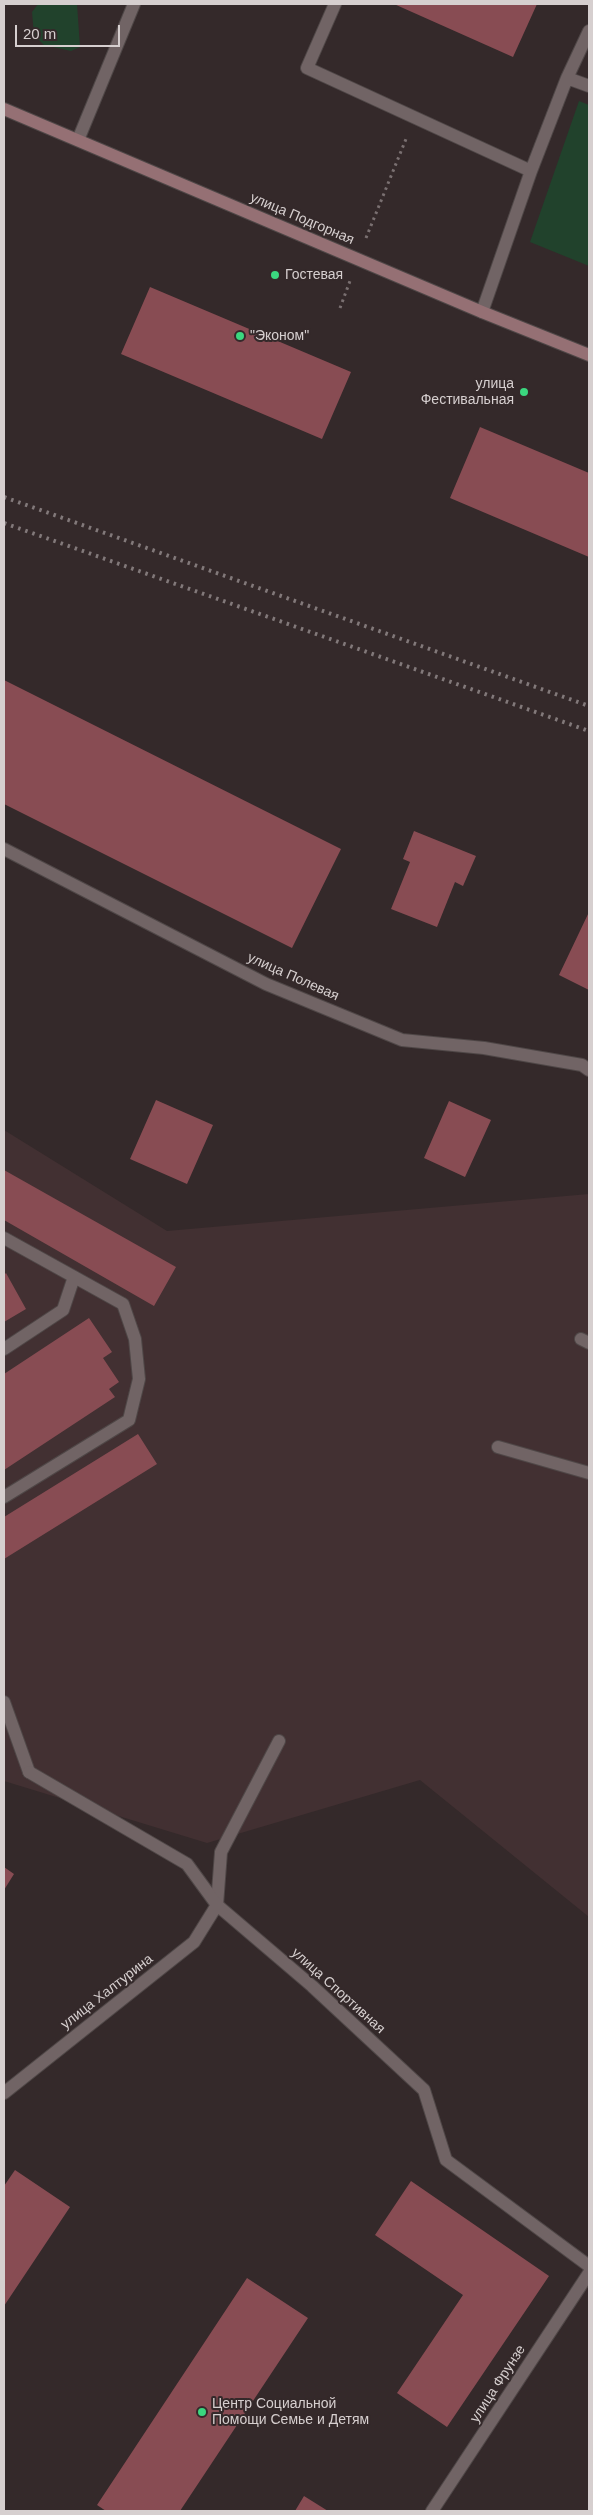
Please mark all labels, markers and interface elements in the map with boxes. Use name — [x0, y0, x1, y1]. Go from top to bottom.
scale bar — [18, 15, 122, 47]
text: 20 m — [23, 25, 56, 42]
street label: улица Подгорная — [247, 189, 357, 249]
place label: Гостевая — [285, 267, 343, 283]
marker: Гостевая — [269, 269, 281, 281]
place label: "Эконом" — [250, 328, 309, 344]
marker: "Эконом" — [234, 330, 246, 342]
place label: улица Фестивальная — [421, 376, 514, 408]
marker: улица Фестивальная — [518, 386, 530, 398]
street label: улица Полевая — [245, 949, 341, 1005]
street label: улица Спортивная — [288, 1945, 388, 2037]
street label: улица Халтурина — [58, 1951, 156, 2033]
street label: улица Фрунзе — [467, 2342, 529, 2426]
place label: Центр Социальной Помощи Семье и Детям — [212, 2396, 369, 2428]
marker: Центр Социальной Помощи Семье и Детям — [196, 2406, 208, 2418]

